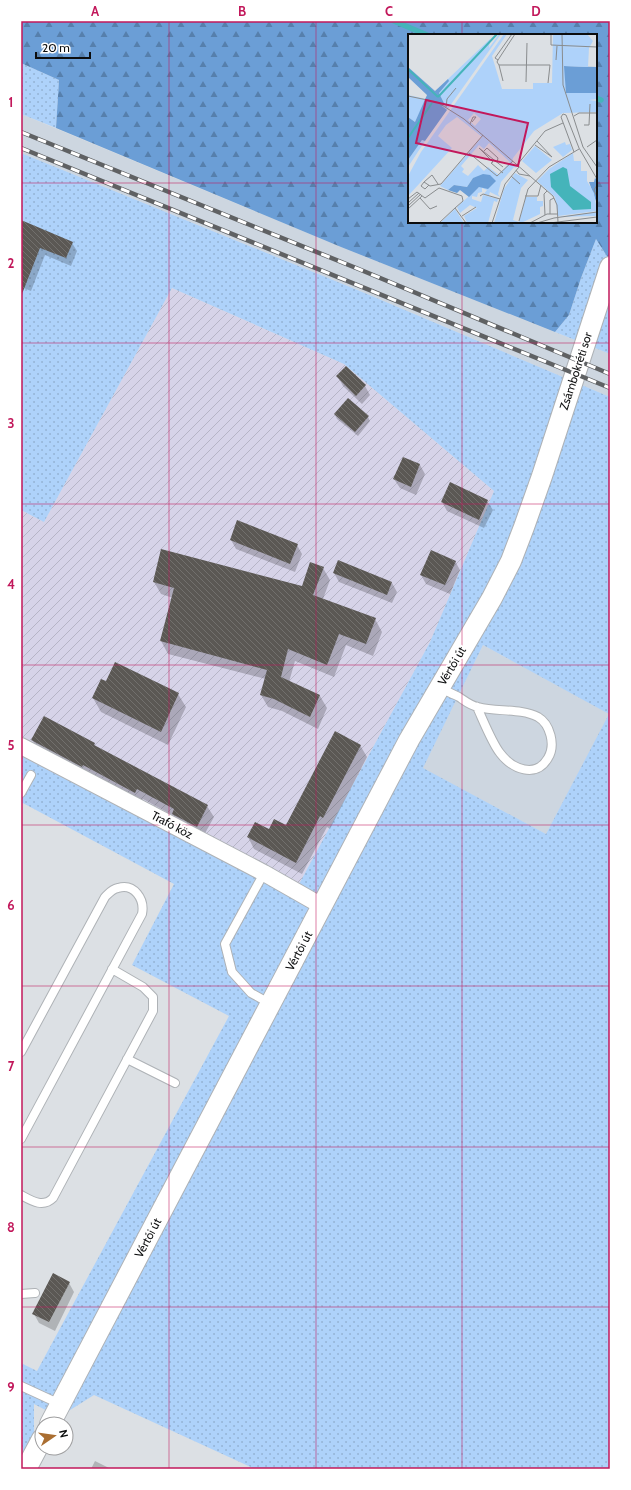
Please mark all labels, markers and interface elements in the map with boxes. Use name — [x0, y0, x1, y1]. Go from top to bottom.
text: A — [91, 3, 100, 19]
text: B — [238, 3, 246, 19]
text: C — [385, 3, 393, 19]
text: D — [531, 3, 541, 19]
scale bar — [36, 34, 90, 60]
inset map — [408, 34, 597, 223]
text: 20 m — [42, 40, 70, 55]
text: 1 — [9, 94, 13, 110]
text: 2 — [8, 255, 15, 271]
street label: Zsámbokréti sor — [556, 330, 595, 412]
text: 3 — [7, 415, 15, 431]
text: 4 — [7, 576, 15, 592]
street label: Vértói út — [434, 644, 469, 688]
text: 5 — [8, 737, 15, 753]
street label: Trafó köz — [149, 807, 196, 842]
text: 6 — [7, 897, 15, 913]
street label: Vértói út — [282, 928, 315, 973]
text: 7 — [8, 1058, 15, 1074]
street label: Vértói út — [131, 1215, 164, 1260]
text: 8 — [7, 1219, 15, 1235]
text: 9 — [7, 1379, 15, 1395]
north arrow — [34, 1416, 74, 1456]
text: N — [56, 1428, 71, 1439]

